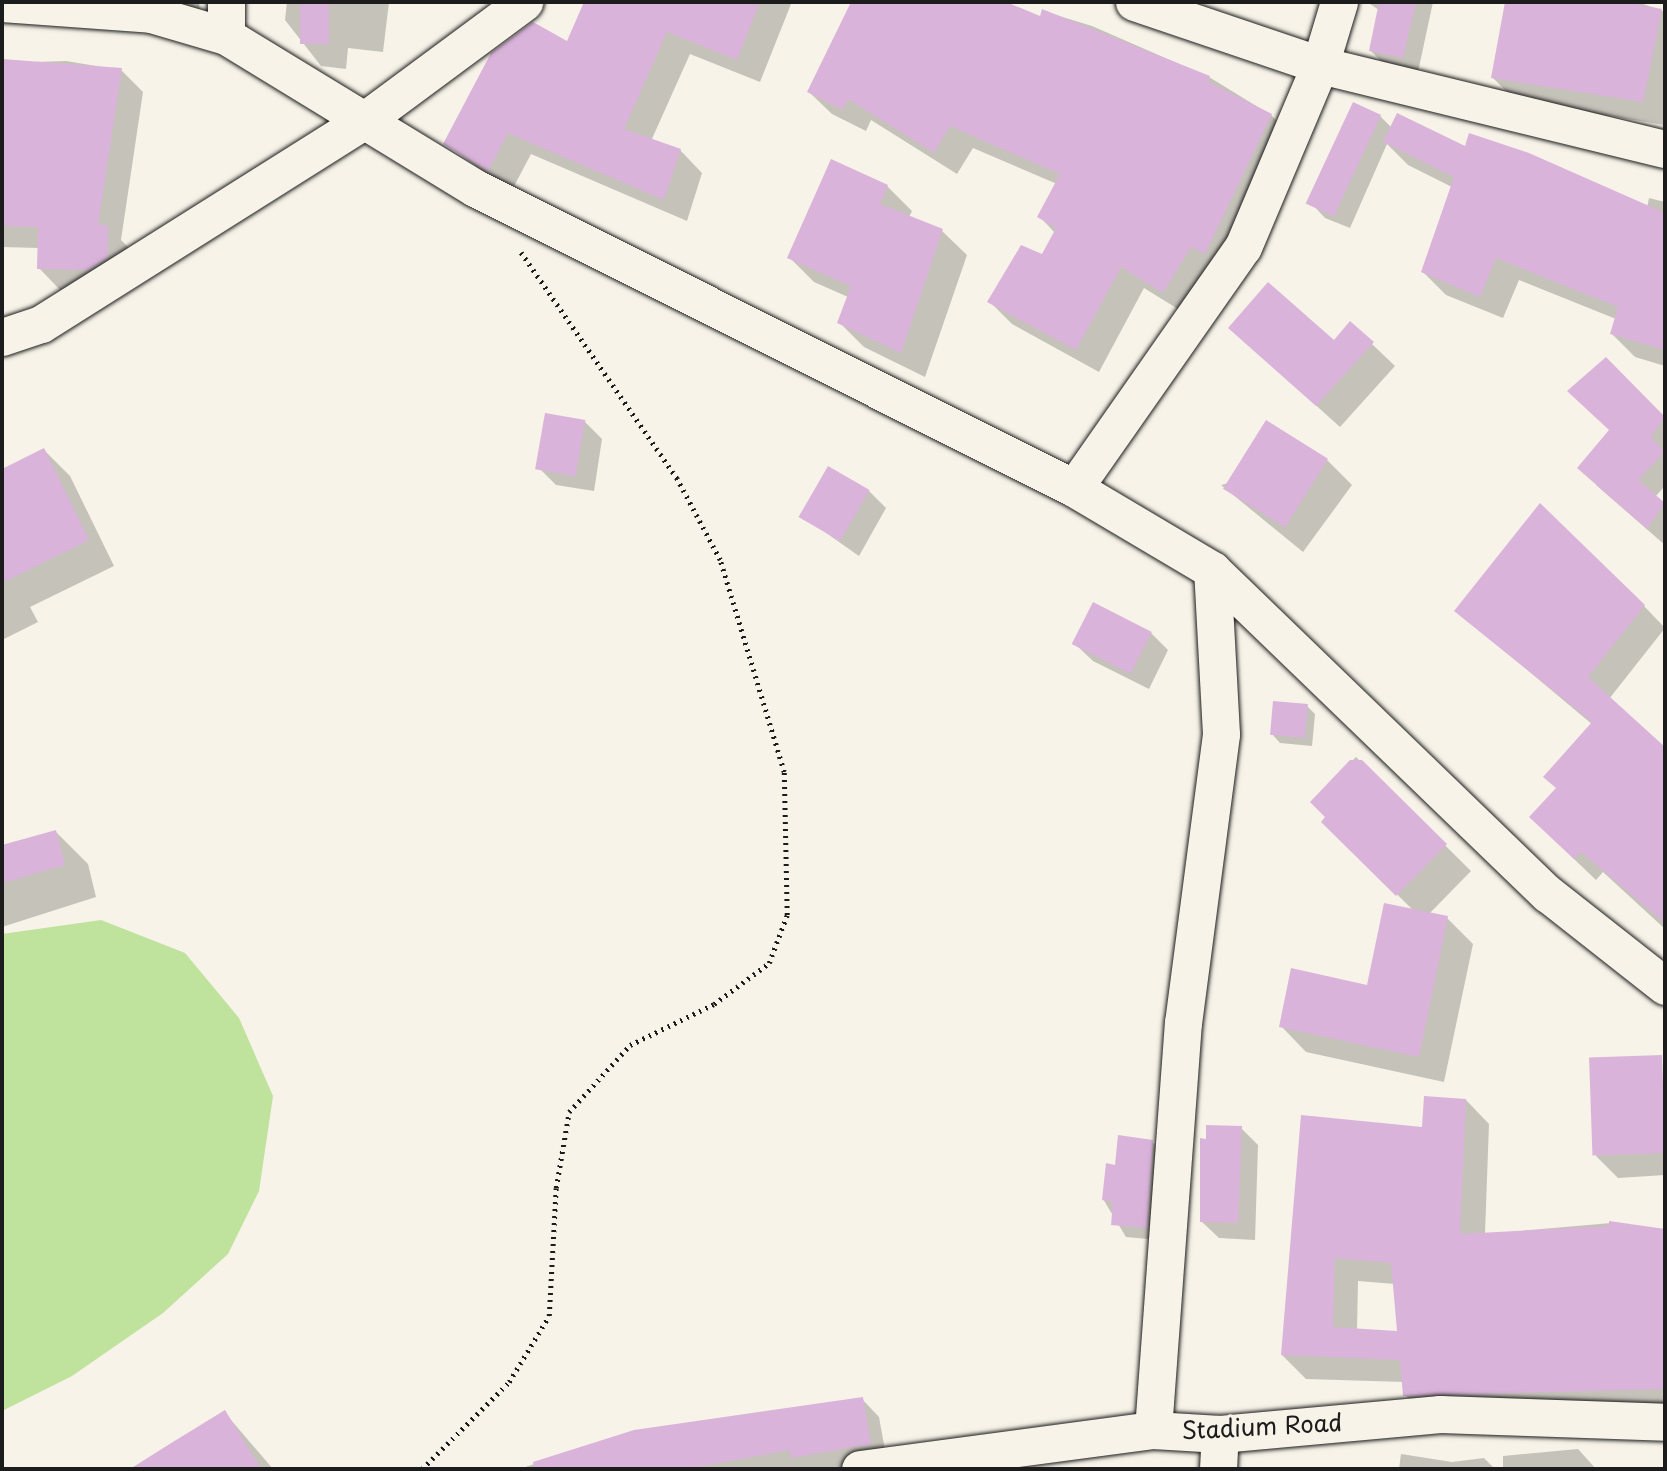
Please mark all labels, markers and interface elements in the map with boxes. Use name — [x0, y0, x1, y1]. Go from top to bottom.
street label: Stadium Road — [1181, 1407, 1343, 1445]

